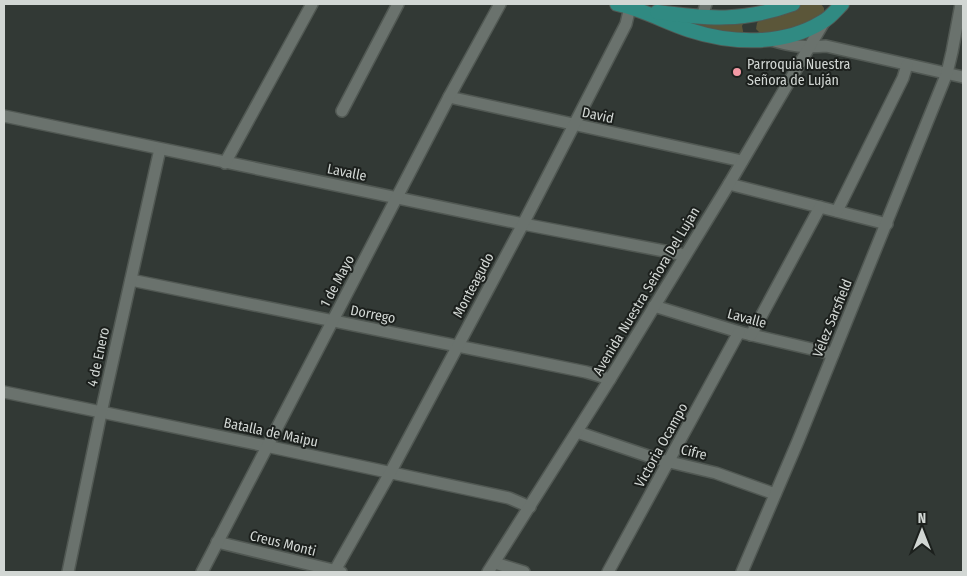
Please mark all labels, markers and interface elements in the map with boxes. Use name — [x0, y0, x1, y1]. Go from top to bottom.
place label: Parroquia Nuestra Señora de Luján — [747, 56, 850, 89]
marker: Parroquia Nuestra Señora de Luján — [731, 66, 743, 78]
street label: David — [581, 104, 615, 127]
street label: Lavalle — [326, 160, 368, 185]
street label: Avenida Nuestra Señora Del Lujan — [589, 204, 703, 378]
street label: Monteagudo — [449, 250, 498, 321]
street label: 1 de Mayo — [317, 252, 358, 310]
street label: Vélez Sarsfield — [809, 277, 856, 360]
street label: Dorrego — [349, 302, 397, 327]
street label: Lavalle — [725, 305, 768, 332]
street label: 4 de Enero — [84, 326, 113, 388]
street label: Victoria Ocampo — [631, 400, 692, 490]
street label: Batalla de Maipu — [222, 414, 320, 451]
street label: Cifre — [679, 441, 709, 464]
north arrow — [897, 506, 947, 556]
text: N — [918, 510, 926, 527]
street label: Creus Monti — [248, 527, 318, 560]

